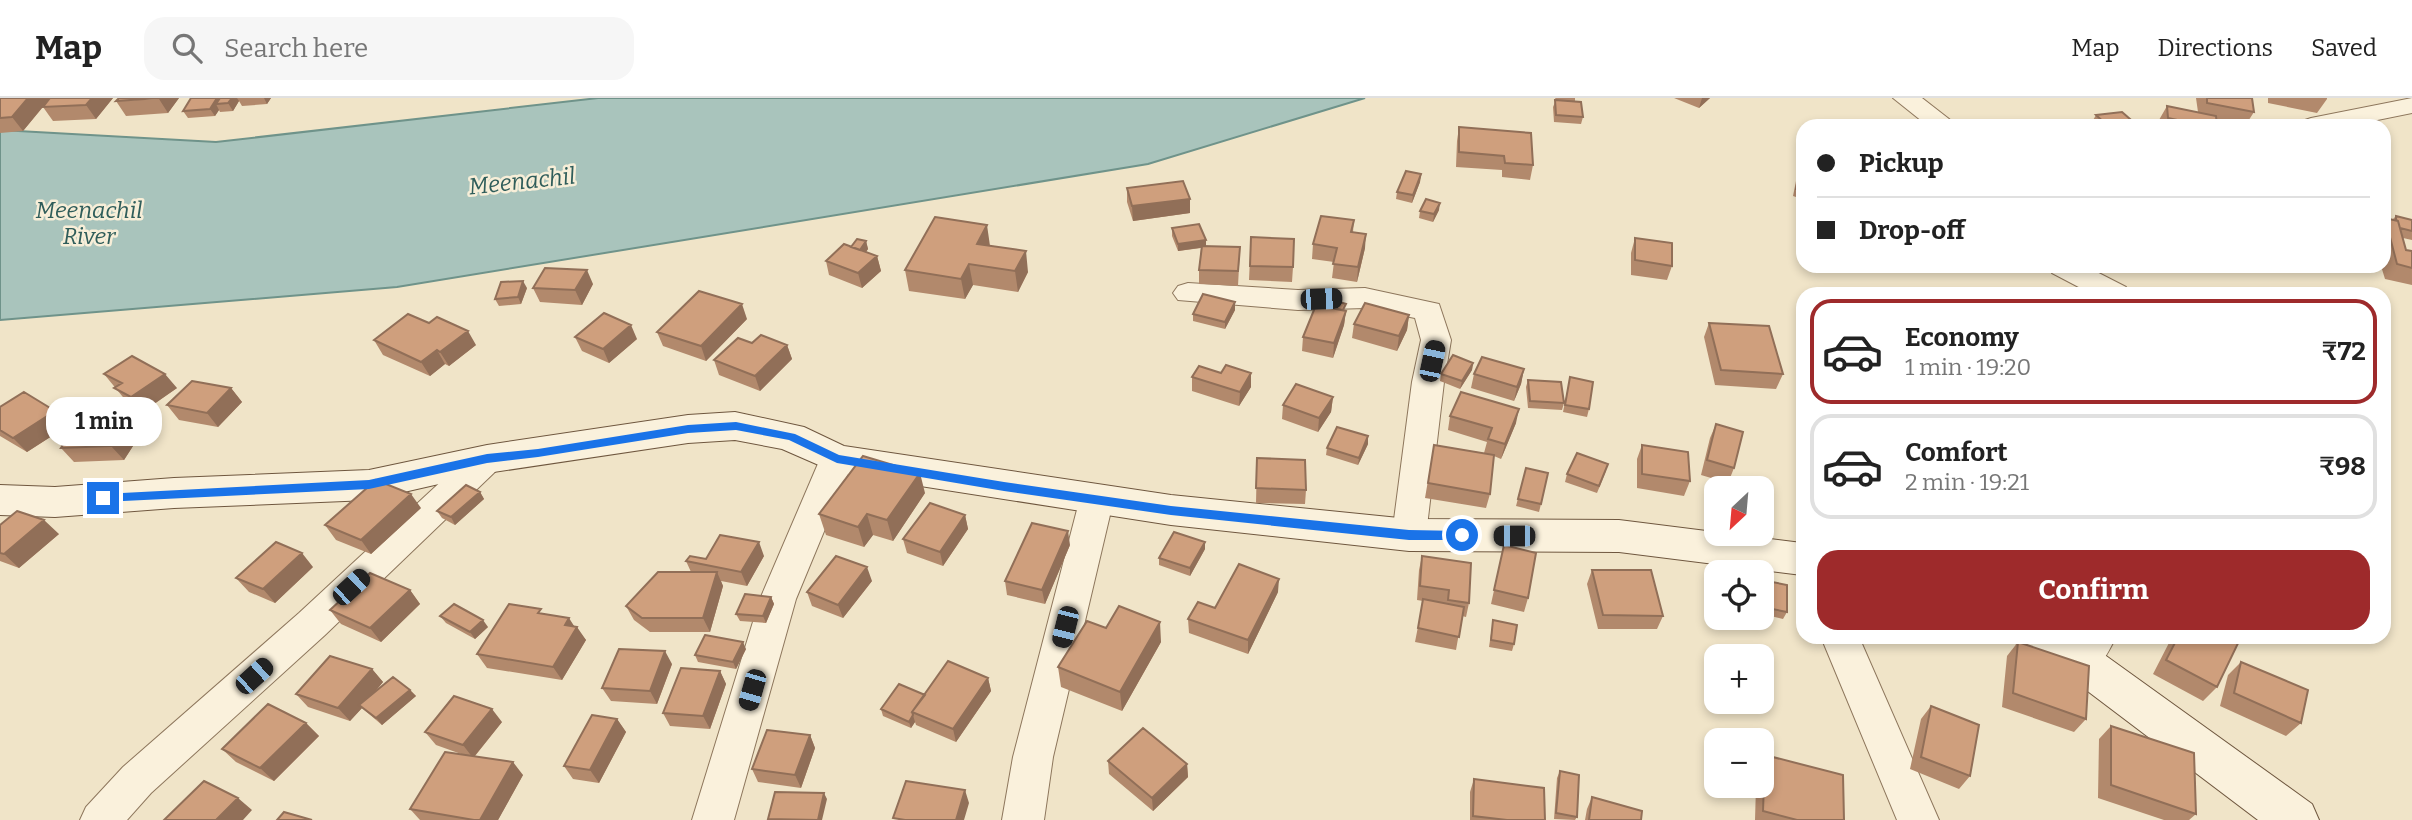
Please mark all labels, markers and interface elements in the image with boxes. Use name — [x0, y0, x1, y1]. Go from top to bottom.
search box — [144, 17, 634, 80]
text: Map — [35, 28, 102, 68]
icon: search — [168, 29, 206, 67]
text: Search here — [224, 33, 368, 64]
text: Map — [2071, 34, 2120, 62]
text: Directions — [2158, 34, 2273, 62]
text: Saved — [2311, 34, 2377, 62]
text: Pickup — [1859, 148, 1944, 179]
water label: Meenachil — [467, 161, 577, 201]
water label: Meenachil River — [35, 196, 143, 250]
text: Drop-off — [1859, 215, 1965, 246]
car — [1300, 288, 1343, 310]
icon: car — [1821, 320, 1884, 383]
text: Economy — [1905, 322, 2019, 353]
text: ₹72 — [2321, 336, 2366, 367]
car — [1418, 338, 1447, 384]
text: 1 min · 19:20 — [1905, 353, 2031, 381]
callout: 1 min — [45, 396, 161, 446]
text: 1 min — [75, 407, 133, 435]
icon: car — [1821, 435, 1884, 498]
text: Comfort — [1905, 437, 2008, 468]
text: ₹98 — [2319, 451, 2366, 482]
text: 2 min · 19:21 — [1905, 468, 2029, 496]
north arrow — [1704, 476, 1774, 546]
map controls — [1704, 476, 1774, 798]
route end — [87, 482, 119, 514]
route start — [1446, 519, 1478, 551]
car — [1494, 526, 1536, 547]
button: Confirm — [1817, 550, 2370, 630]
button: locate — [1704, 560, 1774, 630]
car — [329, 565, 374, 609]
car — [1050, 604, 1081, 650]
button: + — [1704, 644, 1774, 714]
car — [232, 654, 277, 698]
car — [737, 667, 768, 713]
button: − — [1704, 728, 1774, 798]

